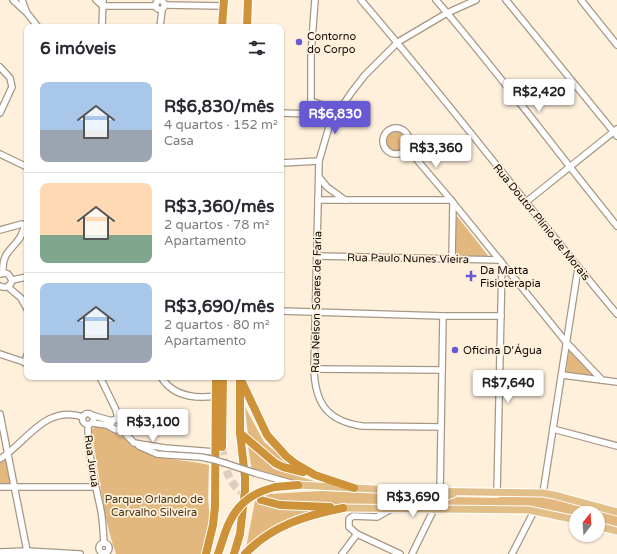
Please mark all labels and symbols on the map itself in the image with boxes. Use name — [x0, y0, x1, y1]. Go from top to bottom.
place label: Contorno do Corpo — [307, 30, 356, 56]
marker: Contorno do Corpo — [294, 37, 304, 47]
pin: R$2,420 — [502, 79, 576, 113]
pin: R$6,830 — [298, 101, 372, 135]
pin: R$3,360 — [399, 135, 473, 169]
street label: Rua Doutor Plínio de Morais — [491, 161, 593, 283]
street label: Rua Nelson Soares de Faria — [309, 231, 324, 373]
street label: Rua Paulo Nunes Vieira — [347, 251, 469, 266]
place label: Da Matta Fisioterapia — [480, 264, 541, 290]
marker: Da Matta Fisioterapia — [465, 270, 477, 282]
place label: Oficina D'Água — [463, 343, 542, 357]
marker: Oficina D'Água — [450, 345, 460, 355]
pin: R$7,640 — [471, 370, 545, 404]
pin: R$3,100 — [116, 409, 190, 443]
street label: Rua Juruá — [81, 434, 102, 488]
pin: R$3,690 — [376, 484, 450, 518]
park label: Parque Orlando de Carvalho Silveira — [105, 493, 203, 519]
north arrow — [569, 506, 605, 542]

